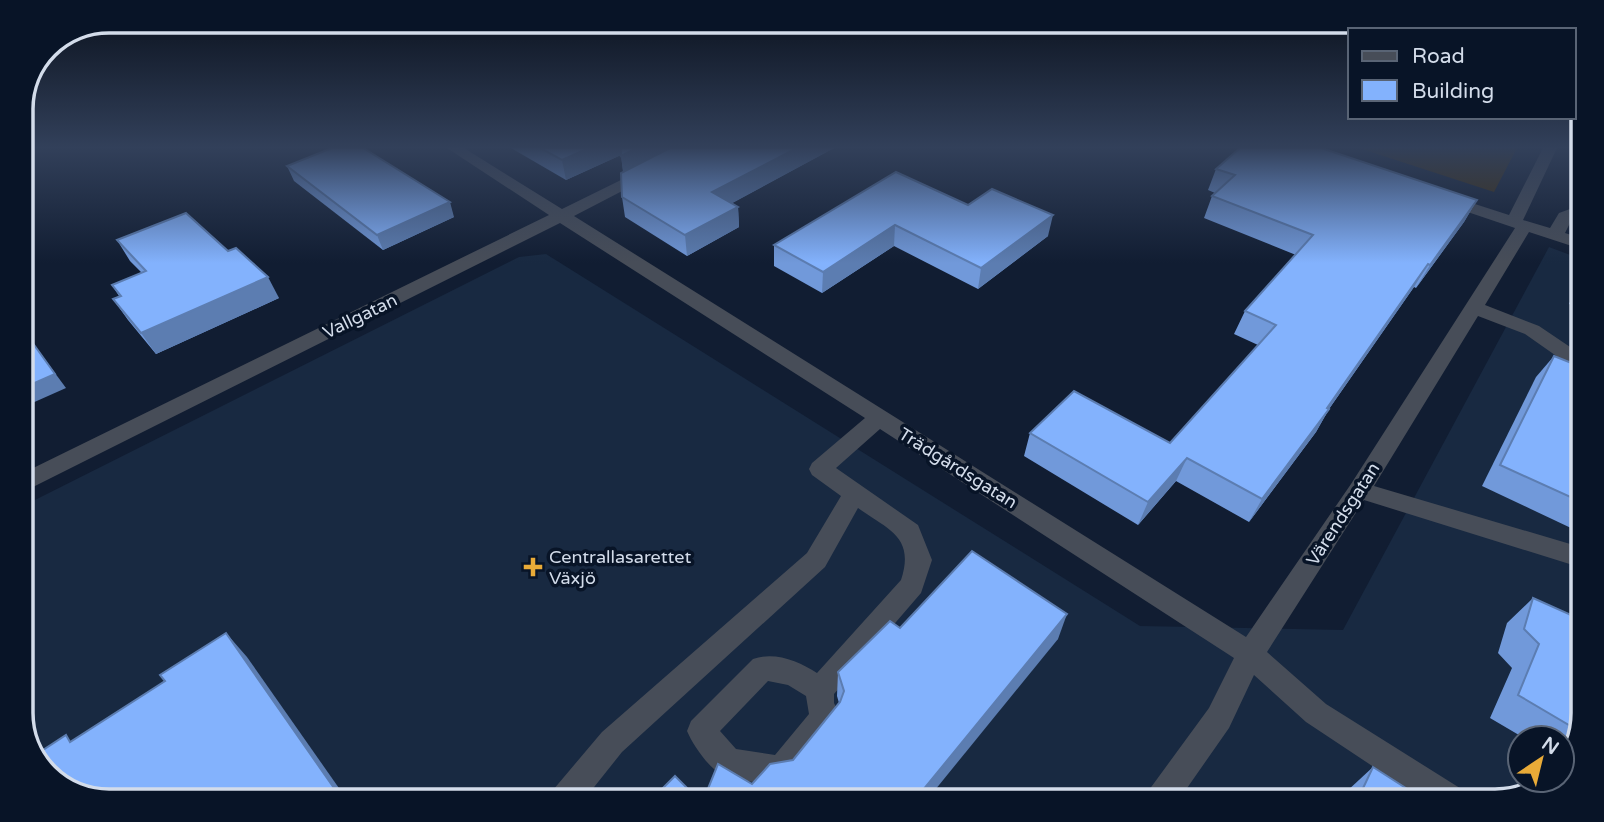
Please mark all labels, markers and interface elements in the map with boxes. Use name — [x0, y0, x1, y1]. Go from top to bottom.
legend — [1348, 28, 1576, 119]
text: Road — [1412, 44, 1465, 69]
text: Building — [1412, 79, 1494, 104]
street label: Vallgatan — [319, 289, 401, 343]
street label: Trädgårdsgatan — [895, 423, 1021, 513]
street label: Värendsgatan — [1301, 458, 1385, 570]
place label: Centrallasarettet Växjö — [549, 546, 692, 589]
marker: Centrallasarettet Växjö — [523, 557, 543, 577]
north arrow — [1506, 724, 1576, 794]
text: N — [1538, 733, 1563, 759]

